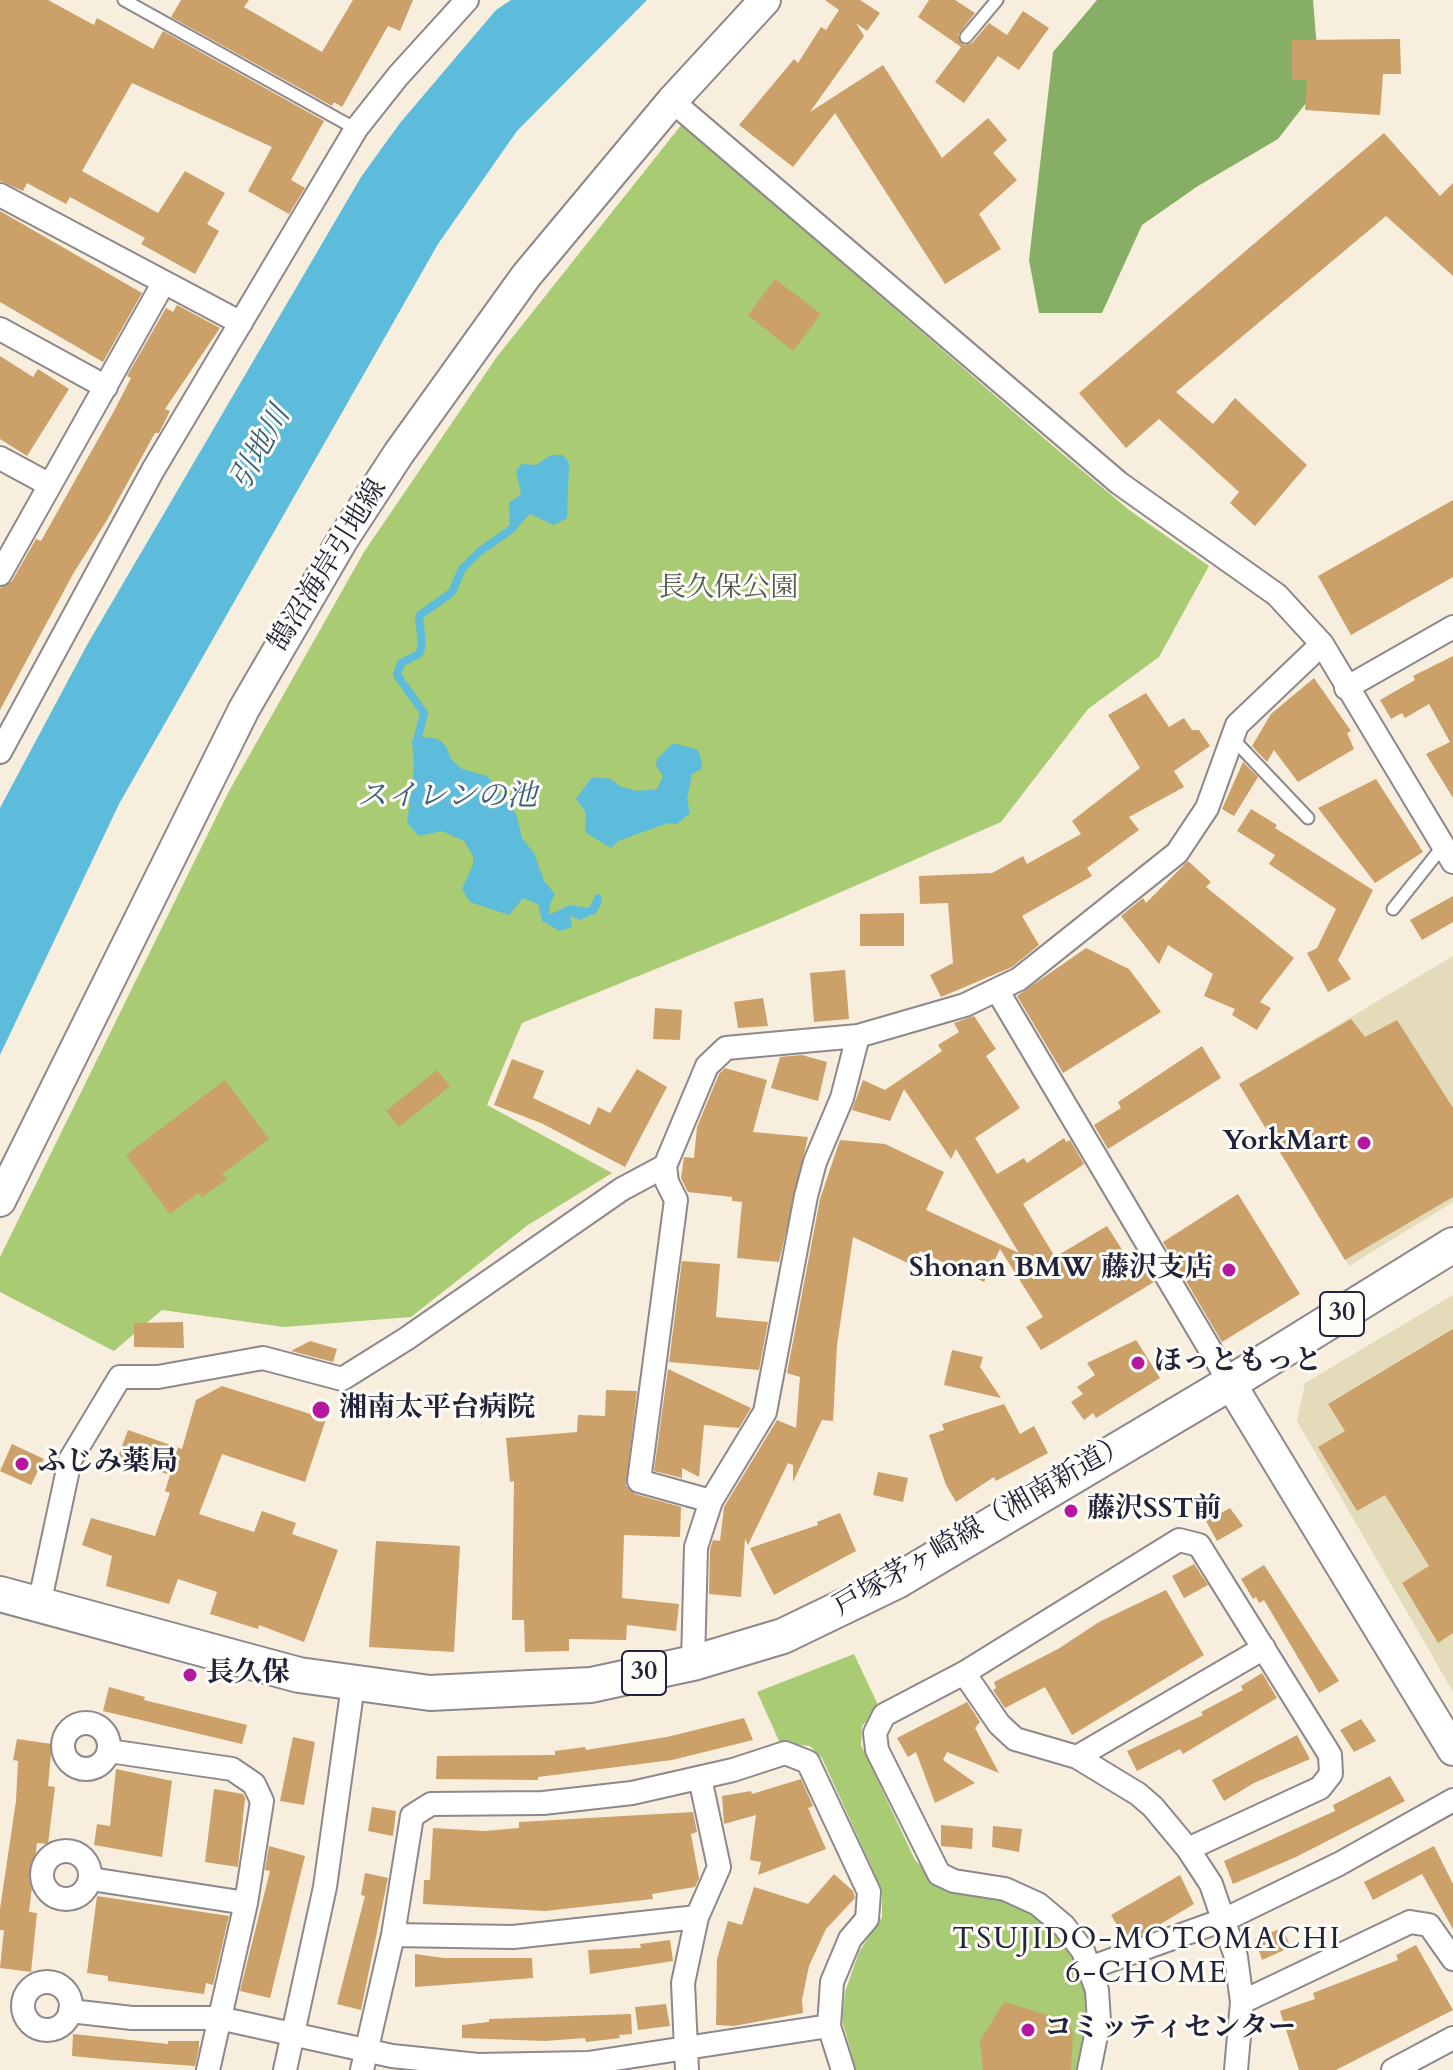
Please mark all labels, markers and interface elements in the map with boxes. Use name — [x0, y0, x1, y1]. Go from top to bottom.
water label: 引地川 — [224, 401, 300, 497]
street label: 鵠沼海岸引地線 — [263, 474, 395, 658]
park label: 長久保公園 — [658, 573, 798, 607]
water label: スイレンの池 — [357, 780, 537, 816]
place label: YorkMart — [1222, 1126, 1348, 1160]
marker: YorkMart — [1355, 1134, 1373, 1152]
place label: Shonan BMW 藤沢支店 — [909, 1253, 1213, 1287]
marker: Shonan BMW 藤沢支店 — [1220, 1261, 1238, 1279]
road number: 30 — [1320, 1292, 1364, 1336]
place label: ほっともっと — [1154, 1346, 1322, 1380]
marker: ほっともっと — [1129, 1354, 1147, 1372]
place label: 湘南太平台病院 — [339, 1393, 535, 1427]
marker: 湘南太平台病院 — [310, 1399, 332, 1421]
street label: 戸塚茅ヶ崎線（湘南新道） — [828, 1427, 1136, 1625]
place label: ふじみ薬局 — [38, 1447, 178, 1481]
marker: ふじみ薬局 — [13, 1455, 31, 1473]
place label: 藤沢SST前 — [1087, 1494, 1221, 1528]
marker: 藤沢SST前 — [1062, 1502, 1080, 1520]
road number: 30 — [622, 1651, 666, 1695]
place label: 長久保 — [206, 1658, 290, 1692]
marker: 長久保 — [181, 1666, 199, 1684]
district label: TSUJIDO-MOTOMACHI 6-CHOME — [952, 1923, 1342, 1994]
place label: コミッティセンター — [1044, 2013, 1296, 2047]
marker: コミッティセンター — [1019, 2021, 1037, 2039]

